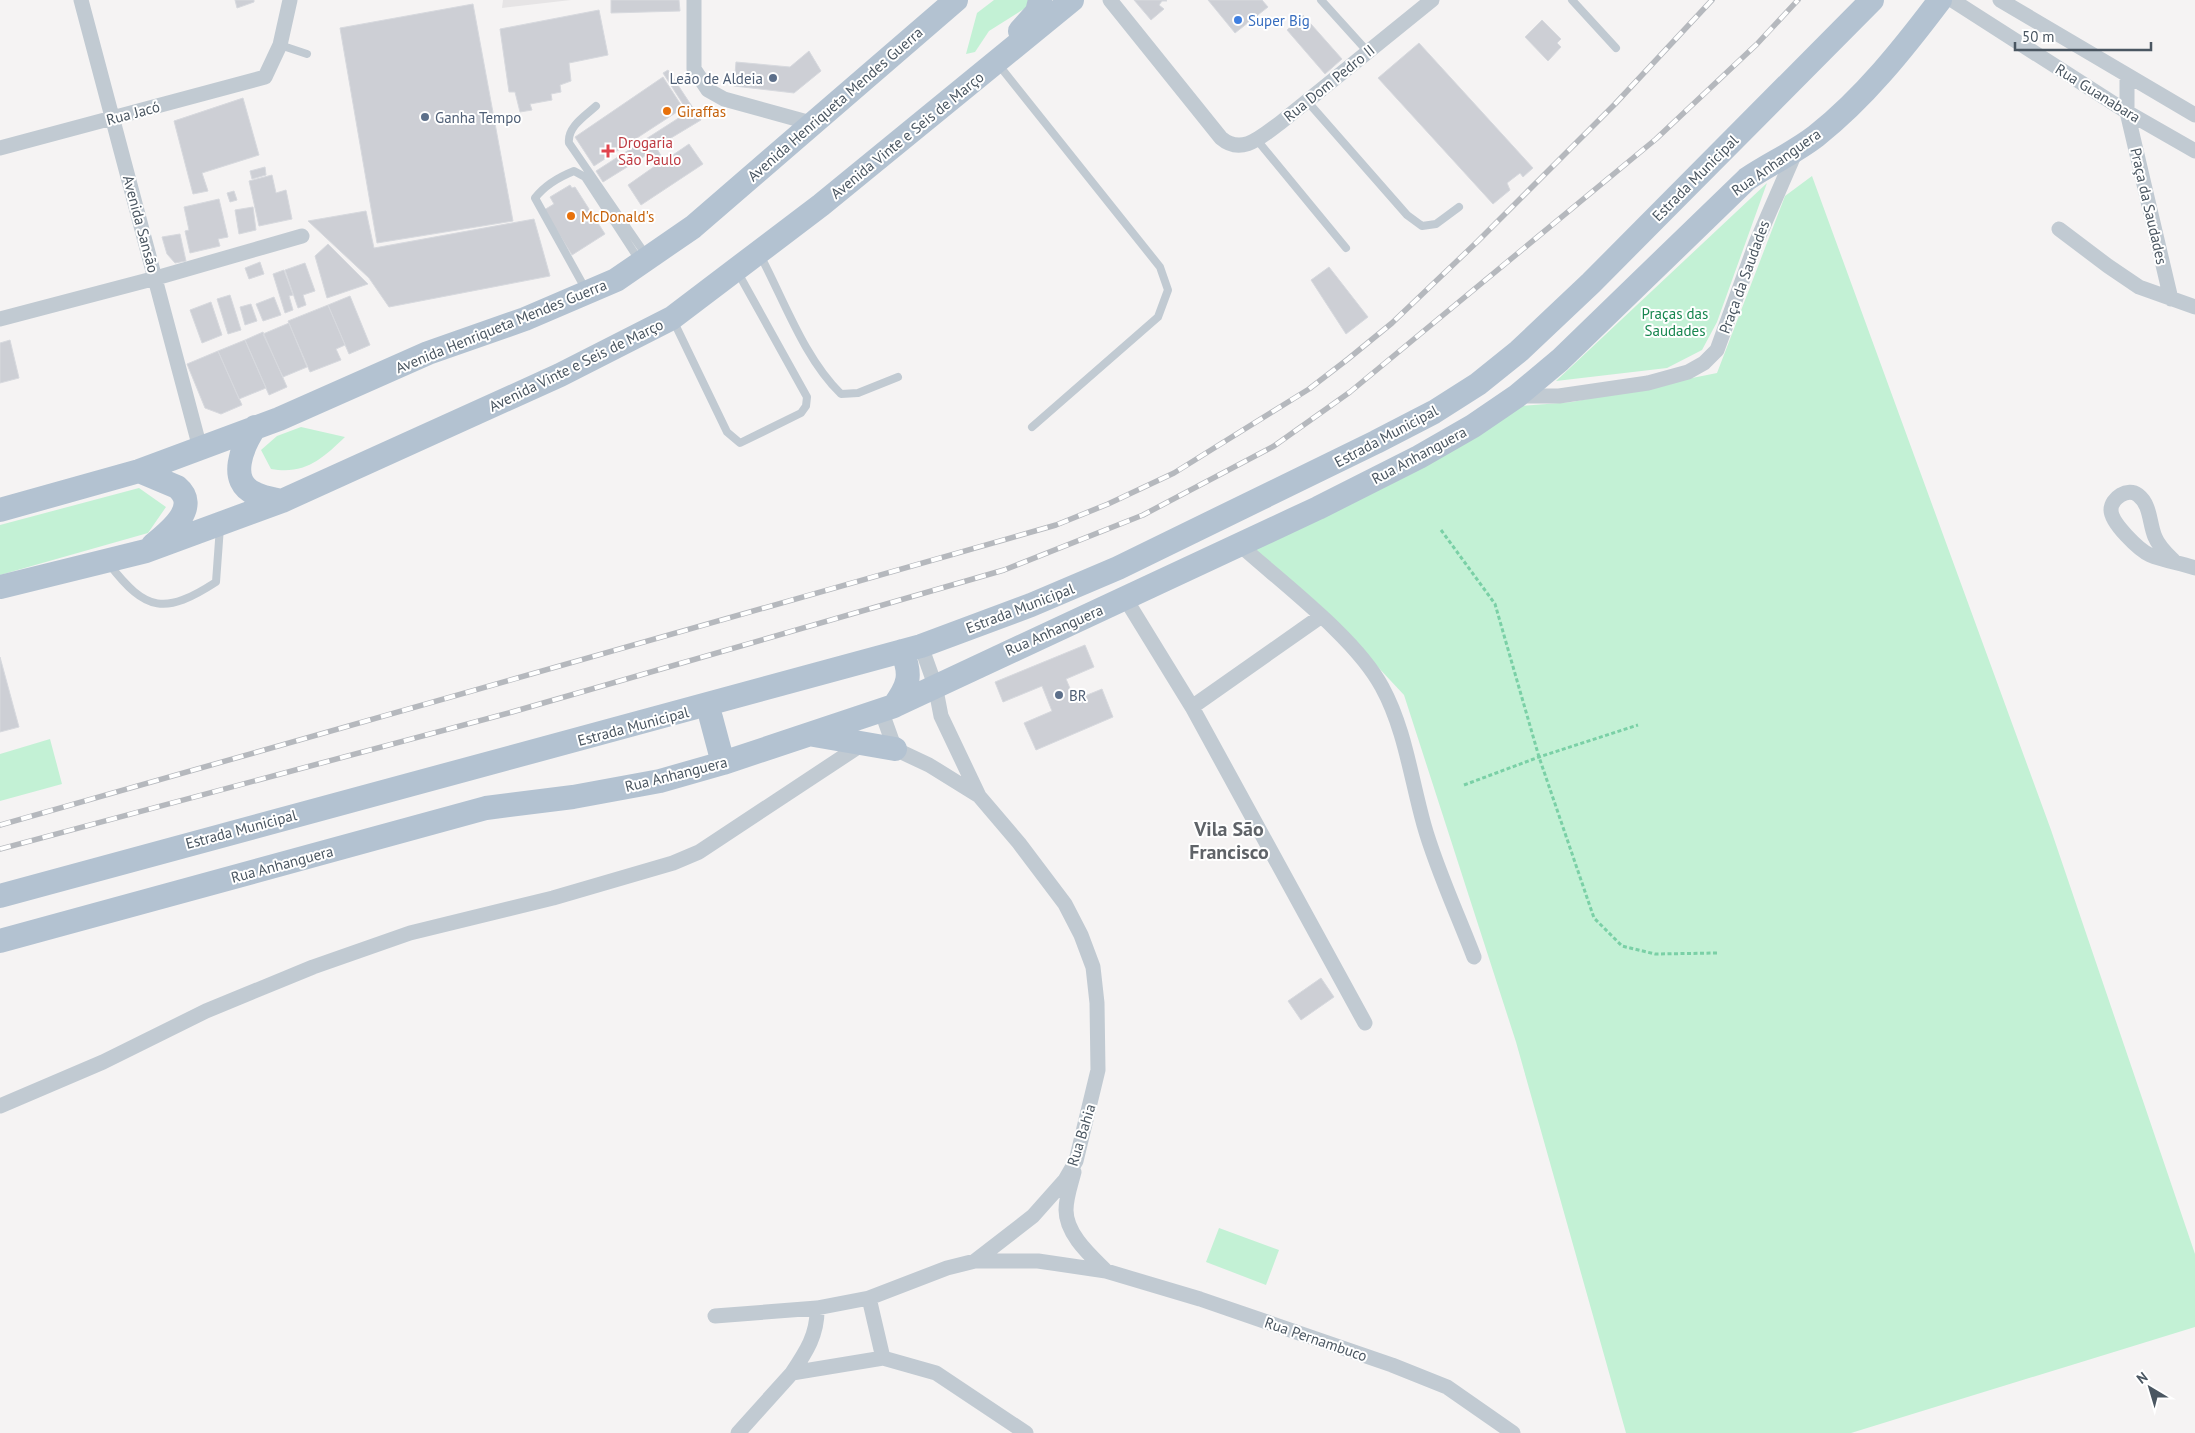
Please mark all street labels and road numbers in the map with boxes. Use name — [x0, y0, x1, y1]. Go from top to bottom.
street label: Avenida Henriqueta Mendes Guerra — [743, 23, 927, 185]
street label: Rua Dom Pedro II — [1280, 40, 1378, 126]
street label: Rua Guanabara — [2052, 59, 2144, 127]
street label: Avenida Vinte e Seis de Março — [827, 67, 987, 203]
street label: Rua Jacó — [104, 97, 162, 129]
street label: Rua Anhanguera — [1728, 124, 1824, 200]
street label: Estrada Municipal — [1648, 130, 1743, 225]
street label: Praça da Saudades — [2126, 146, 2172, 266]
street label: Avenida Sansão — [119, 173, 163, 275]
street label: Praça da Saudades — [1715, 218, 1773, 336]
street label: Avenida Henriqueta Mendes Guerra — [393, 275, 609, 377]
street label: Avenida Vinte e Seis de Março — [486, 314, 666, 416]
street label: Estrada Municipal — [1331, 400, 1442, 471]
street label: Rua Anhanguera — [1368, 422, 1470, 488]
street label: Estrada Municipal — [963, 578, 1077, 637]
street label: Rua Anhanguera — [1002, 600, 1106, 660]
street label: Estrada Municipal — [575, 702, 691, 750]
street label: Rua Anhanguera — [623, 752, 729, 796]
street label: Estrada Municipal — [183, 805, 299, 853]
street label: Rua Anhanguera — [229, 841, 335, 887]
street label: Rua Bahia — [1063, 1102, 1099, 1168]
street label: Rua Pernambuco — [1262, 1313, 1370, 1365]

